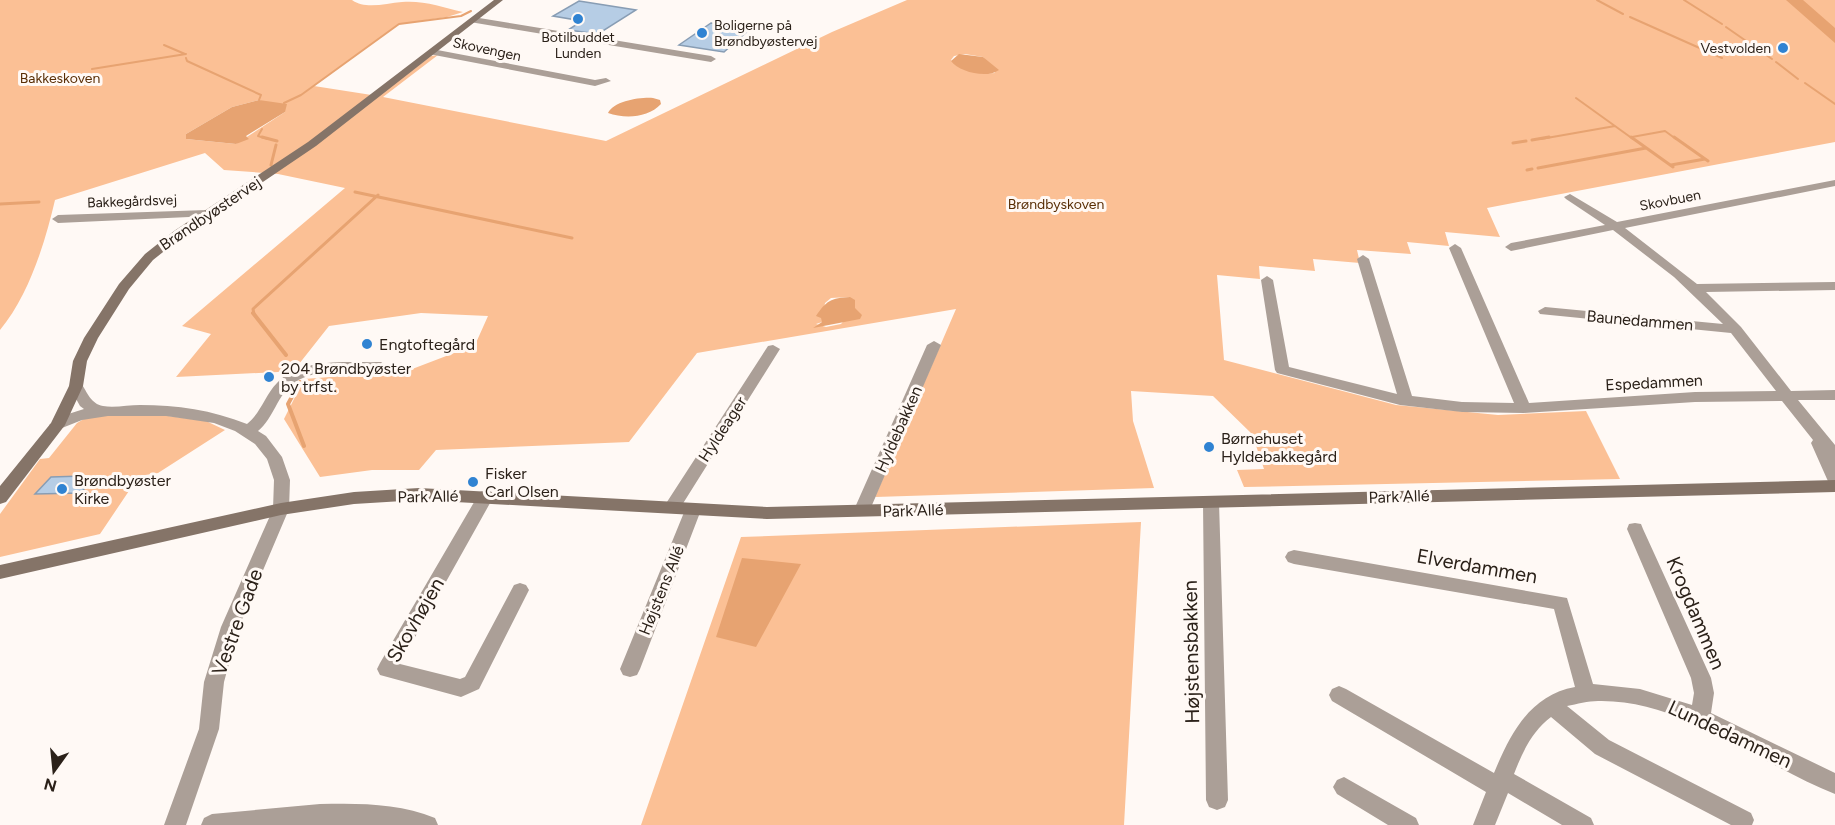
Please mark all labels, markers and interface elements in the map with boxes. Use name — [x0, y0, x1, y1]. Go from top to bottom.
marker: Botilbuddet Lunden — [571, 12, 585, 26]
place label: Boligerne på Brøndbyøstervej — [714, 17, 817, 50]
marker: Boligerne på Brøndbyøstervej — [695, 26, 709, 40]
place label: Botilbuddet Lunden — [541, 29, 615, 62]
street label: Skovengen — [451, 34, 523, 65]
place label: Vestvolden — [1700, 40, 1771, 57]
marker: Vestvolden — [1776, 41, 1790, 55]
park label: Bakkeskoven — [20, 70, 100, 87]
street label: Brøndbyøstervej — [156, 172, 265, 254]
street label: Skovbuen — [1638, 186, 1702, 215]
street label: Bakkegårdsvej — [87, 191, 177, 212]
park label: Brøndbyskoven — [1008, 196, 1104, 213]
street label: Baunedammen — [1586, 306, 1694, 335]
place label: Engtoftegård — [379, 335, 475, 354]
marker: Engtoftegård — [360, 337, 374, 351]
place label: 204 Brøndbyøster by trfst. — [281, 359, 412, 396]
marker: 204 Brøndbyøster by trfst. — [262, 370, 276, 384]
street label: Espedammen — [1605, 370, 1703, 395]
street label: Hyldebakken — [871, 383, 926, 475]
street label: Hyldeager — [694, 393, 751, 465]
place label: Børnehuset Hyldebakkegård — [1221, 429, 1337, 466]
marker: Børnehuset Hyldebakkegård — [1202, 440, 1216, 454]
place label: Fisker Carl Olsen — [485, 464, 559, 501]
place label: Brøndbyøster Kirke — [74, 471, 172, 508]
marker: Fisker Carl Olsen — [466, 475, 480, 489]
marker: Brøndbyøster Kirke — [55, 482, 69, 496]
street label: Park Allé — [397, 486, 459, 507]
street label: Park Allé — [1368, 486, 1430, 507]
street label: Park Allé — [882, 500, 944, 521]
street label: Højstens Allé — [635, 542, 688, 638]
street label: Elverdammen — [1415, 544, 1539, 588]
street label: Krogdammen — [1661, 553, 1731, 673]
street label: Vestre Gade — [207, 565, 267, 679]
street label: Skovhøjen — [381, 573, 449, 667]
street label: Højstensbakken — [1178, 580, 1204, 724]
street label: Lundedammen — [1664, 695, 1796, 773]
north arrow — [24, 741, 84, 801]
text: N — [42, 774, 59, 796]

